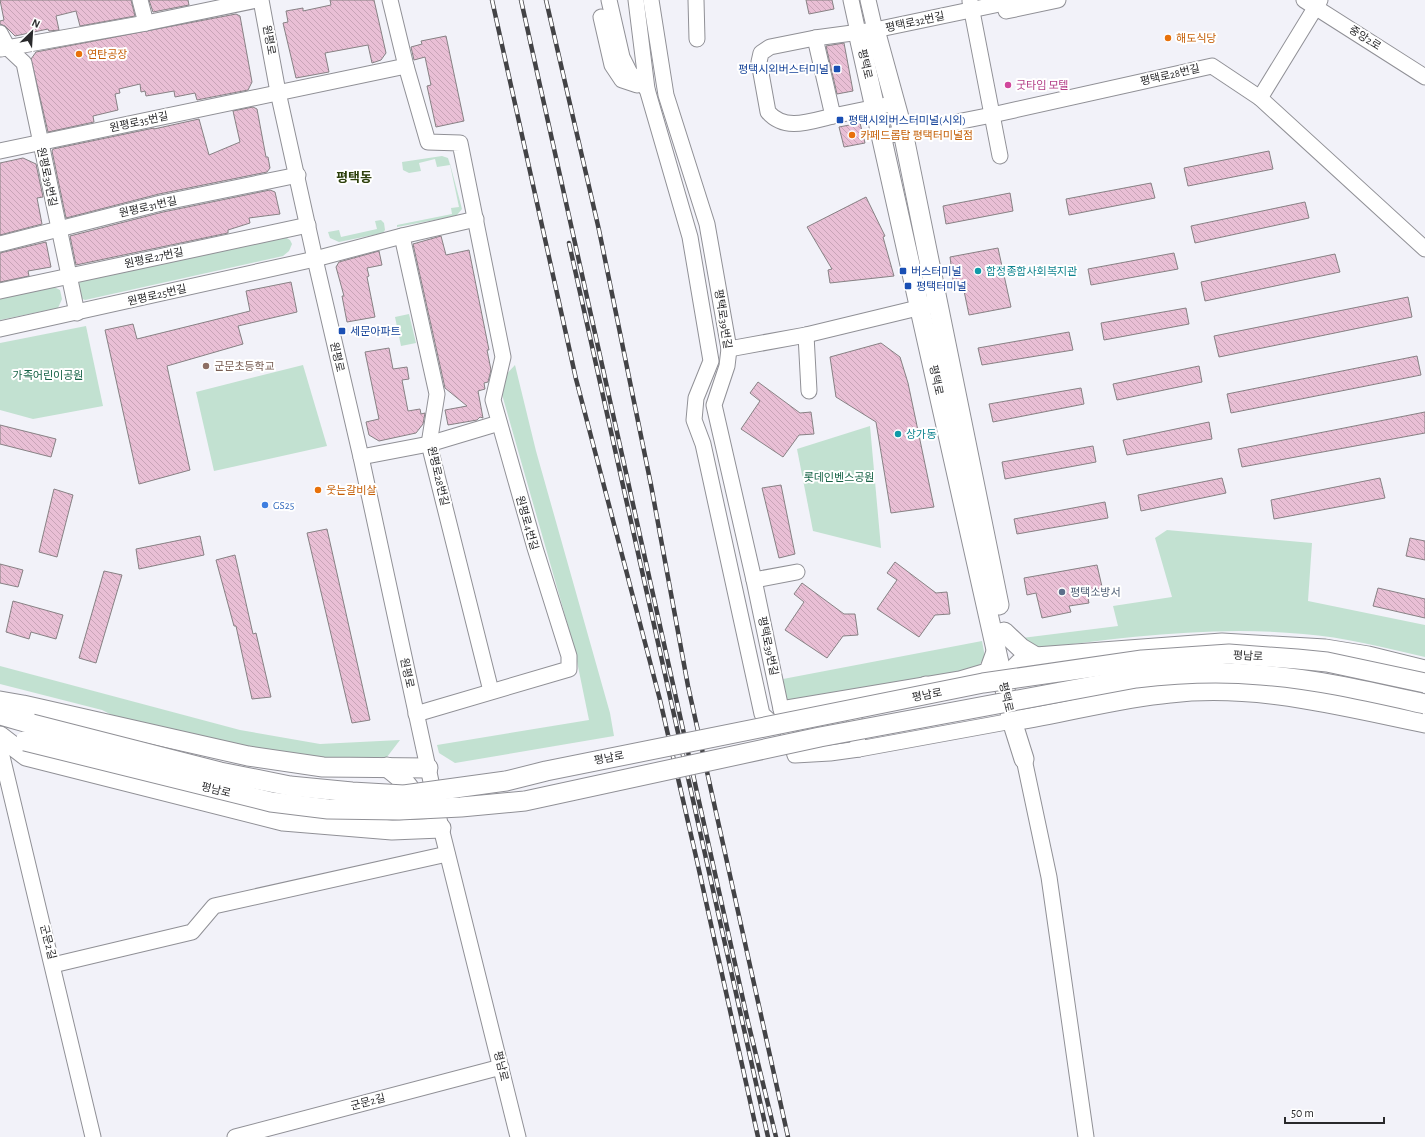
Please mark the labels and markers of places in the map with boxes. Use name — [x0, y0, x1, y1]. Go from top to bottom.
marker: 해도식당 — [1163, 33, 1173, 43]
place label: 해도식당 — [1176, 33, 1216, 44]
marker: 연탄공장 — [74, 49, 84, 59]
place label: 연탄공장 — [87, 49, 127, 60]
place label: 평택시외버스터미널 — [738, 64, 829, 75]
marker: 평택시외버스터미널 — [832, 64, 842, 74]
marker: 굿타임 모텔 — [1003, 80, 1013, 90]
place label: 굿타임 모텔 — [1016, 80, 1068, 91]
marker: 평택시외버스터미널(시외) — [835, 115, 845, 125]
place label: 평택시외버스터미널(시외) — [848, 115, 966, 126]
marker: 카페드롭탑 평택터미널점 — [847, 130, 857, 140]
place label: 카페드롭탑 평택터미널점 — [860, 130, 973, 141]
marker: 버스터미널 — [898, 266, 908, 276]
place label: 버스터미널 — [911, 266, 962, 277]
marker: 합정종합사회복지관 — [973, 266, 983, 276]
place label: 합정종합사회복지관 — [986, 266, 1077, 277]
marker: 평택터미널 — [903, 281, 913, 291]
place label: 평택터미널 — [916, 281, 967, 292]
marker: 세문아파트 — [337, 326, 347, 336]
place label: 세문아파트 — [350, 326, 401, 337]
place label: 군문초등학교 — [214, 360, 275, 372]
marker: 군문초등학교 — [201, 361, 211, 371]
marker: 상가동 — [893, 429, 903, 439]
place label: 상가동 — [906, 429, 936, 440]
marker: 웃는갈비살 — [313, 485, 323, 495]
place label: 웃는갈비살 — [326, 485, 377, 496]
marker: GS25 — [260, 500, 270, 510]
place label: GS25 — [273, 500, 295, 511]
marker: 평택소방서 — [1057, 587, 1067, 597]
place label: 평택소방서 — [1070, 587, 1121, 598]

